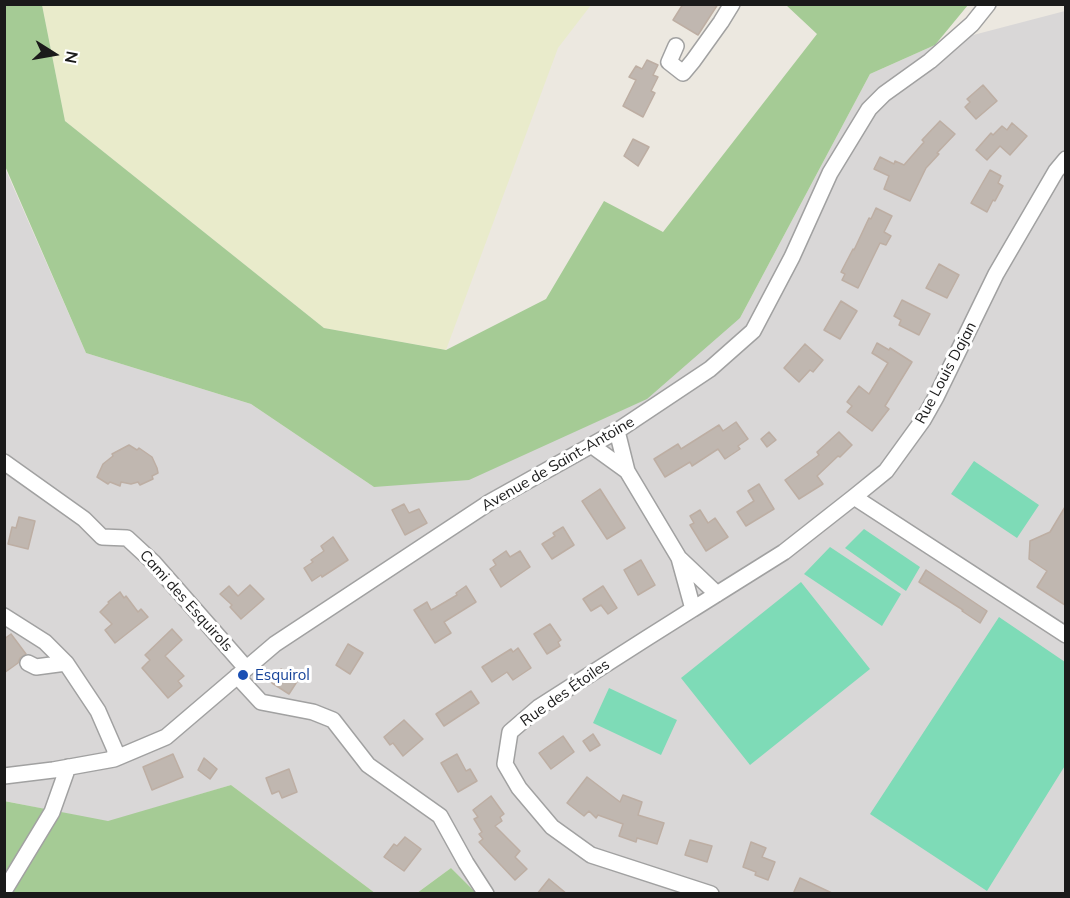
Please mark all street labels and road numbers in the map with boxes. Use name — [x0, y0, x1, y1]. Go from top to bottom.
street label: Rue Louis Dajan — [912, 319, 980, 427]
street label: Avenue de Saint-Antoine — [478, 413, 638, 515]
street label: Cami des Esquirols — [136, 546, 236, 656]
street label: Rue des Étoiles — [517, 656, 613, 730]

